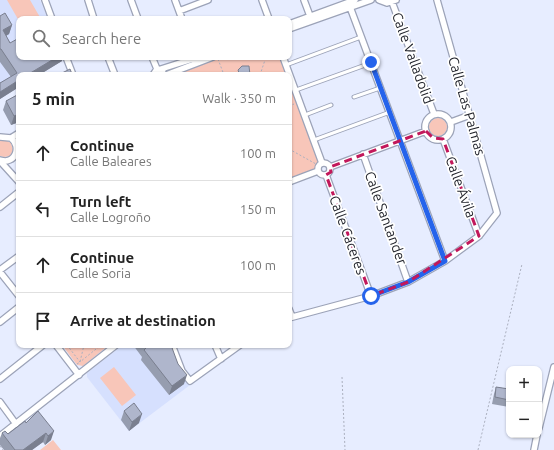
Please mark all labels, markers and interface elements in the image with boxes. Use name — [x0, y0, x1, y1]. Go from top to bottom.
street label: Calle Valladolid — [389, 10, 437, 106]
search box — [16, 16, 292, 60]
icon: search — [30, 27, 52, 49]
text: Search here — [62, 30, 141, 47]
route end — [362, 53, 380, 71]
street label: Calle Las Palmas — [445, 55, 489, 157]
text: 5 min — [32, 89, 75, 108]
text: Walk · 350 m — [202, 91, 276, 105]
text: Continue — [70, 137, 134, 154]
icon: ahead — [32, 142, 54, 164]
text: 100 m — [240, 146, 276, 160]
text: Calle Baleares — [70, 154, 152, 168]
street label: Calle Ávila — [443, 154, 480, 220]
street label: Calle Santander — [362, 169, 411, 268]
text: Turn left — [70, 193, 131, 210]
street label: Calle Cáceres — [326, 193, 370, 277]
icon: left — [32, 198, 54, 220]
text: 150 m — [240, 202, 276, 216]
text: Calle Logroño — [70, 210, 151, 224]
text: Continue — [70, 249, 134, 266]
icon: ahead — [32, 254, 54, 276]
text: 100 m — [240, 258, 276, 272]
text: Calle Soria — [70, 266, 131, 280]
route start — [362, 287, 380, 305]
icon: arrive — [32, 310, 54, 332]
text: Arrive at destination — [70, 312, 216, 329]
map controls — [506, 366, 542, 438]
button: + — [506, 366, 542, 402]
button: − — [506, 402, 542, 438]

